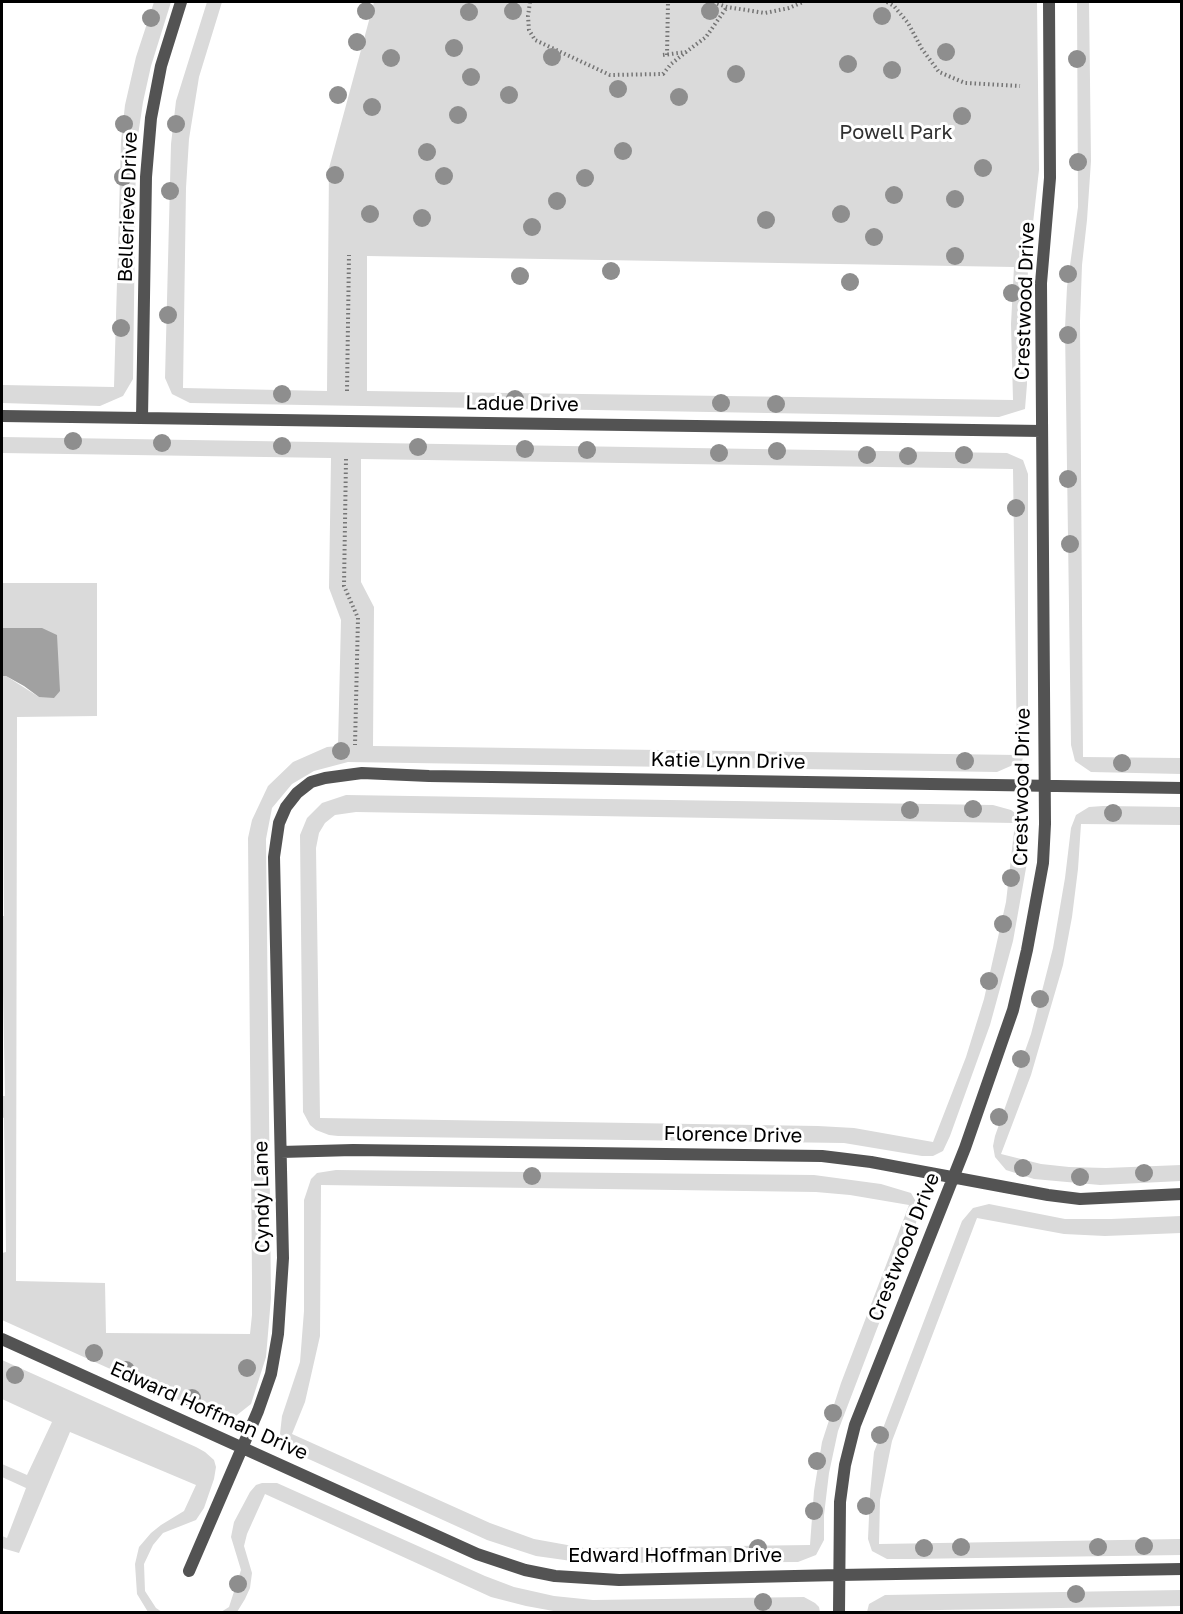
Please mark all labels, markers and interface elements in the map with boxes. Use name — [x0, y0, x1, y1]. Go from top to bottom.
park label: Powell Park — [839, 121, 953, 145]
street label: Bellerieve Drive — [113, 131, 143, 283]
street label: Crestwood Drive — [1010, 221, 1040, 381]
street label: Ladue Drive — [465, 391, 579, 417]
street label: Crestwood Drive — [1009, 708, 1035, 866]
street label: Katie Lynn Drive — [650, 748, 806, 774]
street label: Florence Drive — [663, 1122, 803, 1148]
street label: Cyndy Lane — [249, 1141, 275, 1253]
street label: Crestwood Drive — [863, 1169, 945, 1325]
street label: Edward Hoffman Drive — [106, 1357, 312, 1465]
street label: Edward Hoffman Drive — [568, 1544, 782, 1568]

